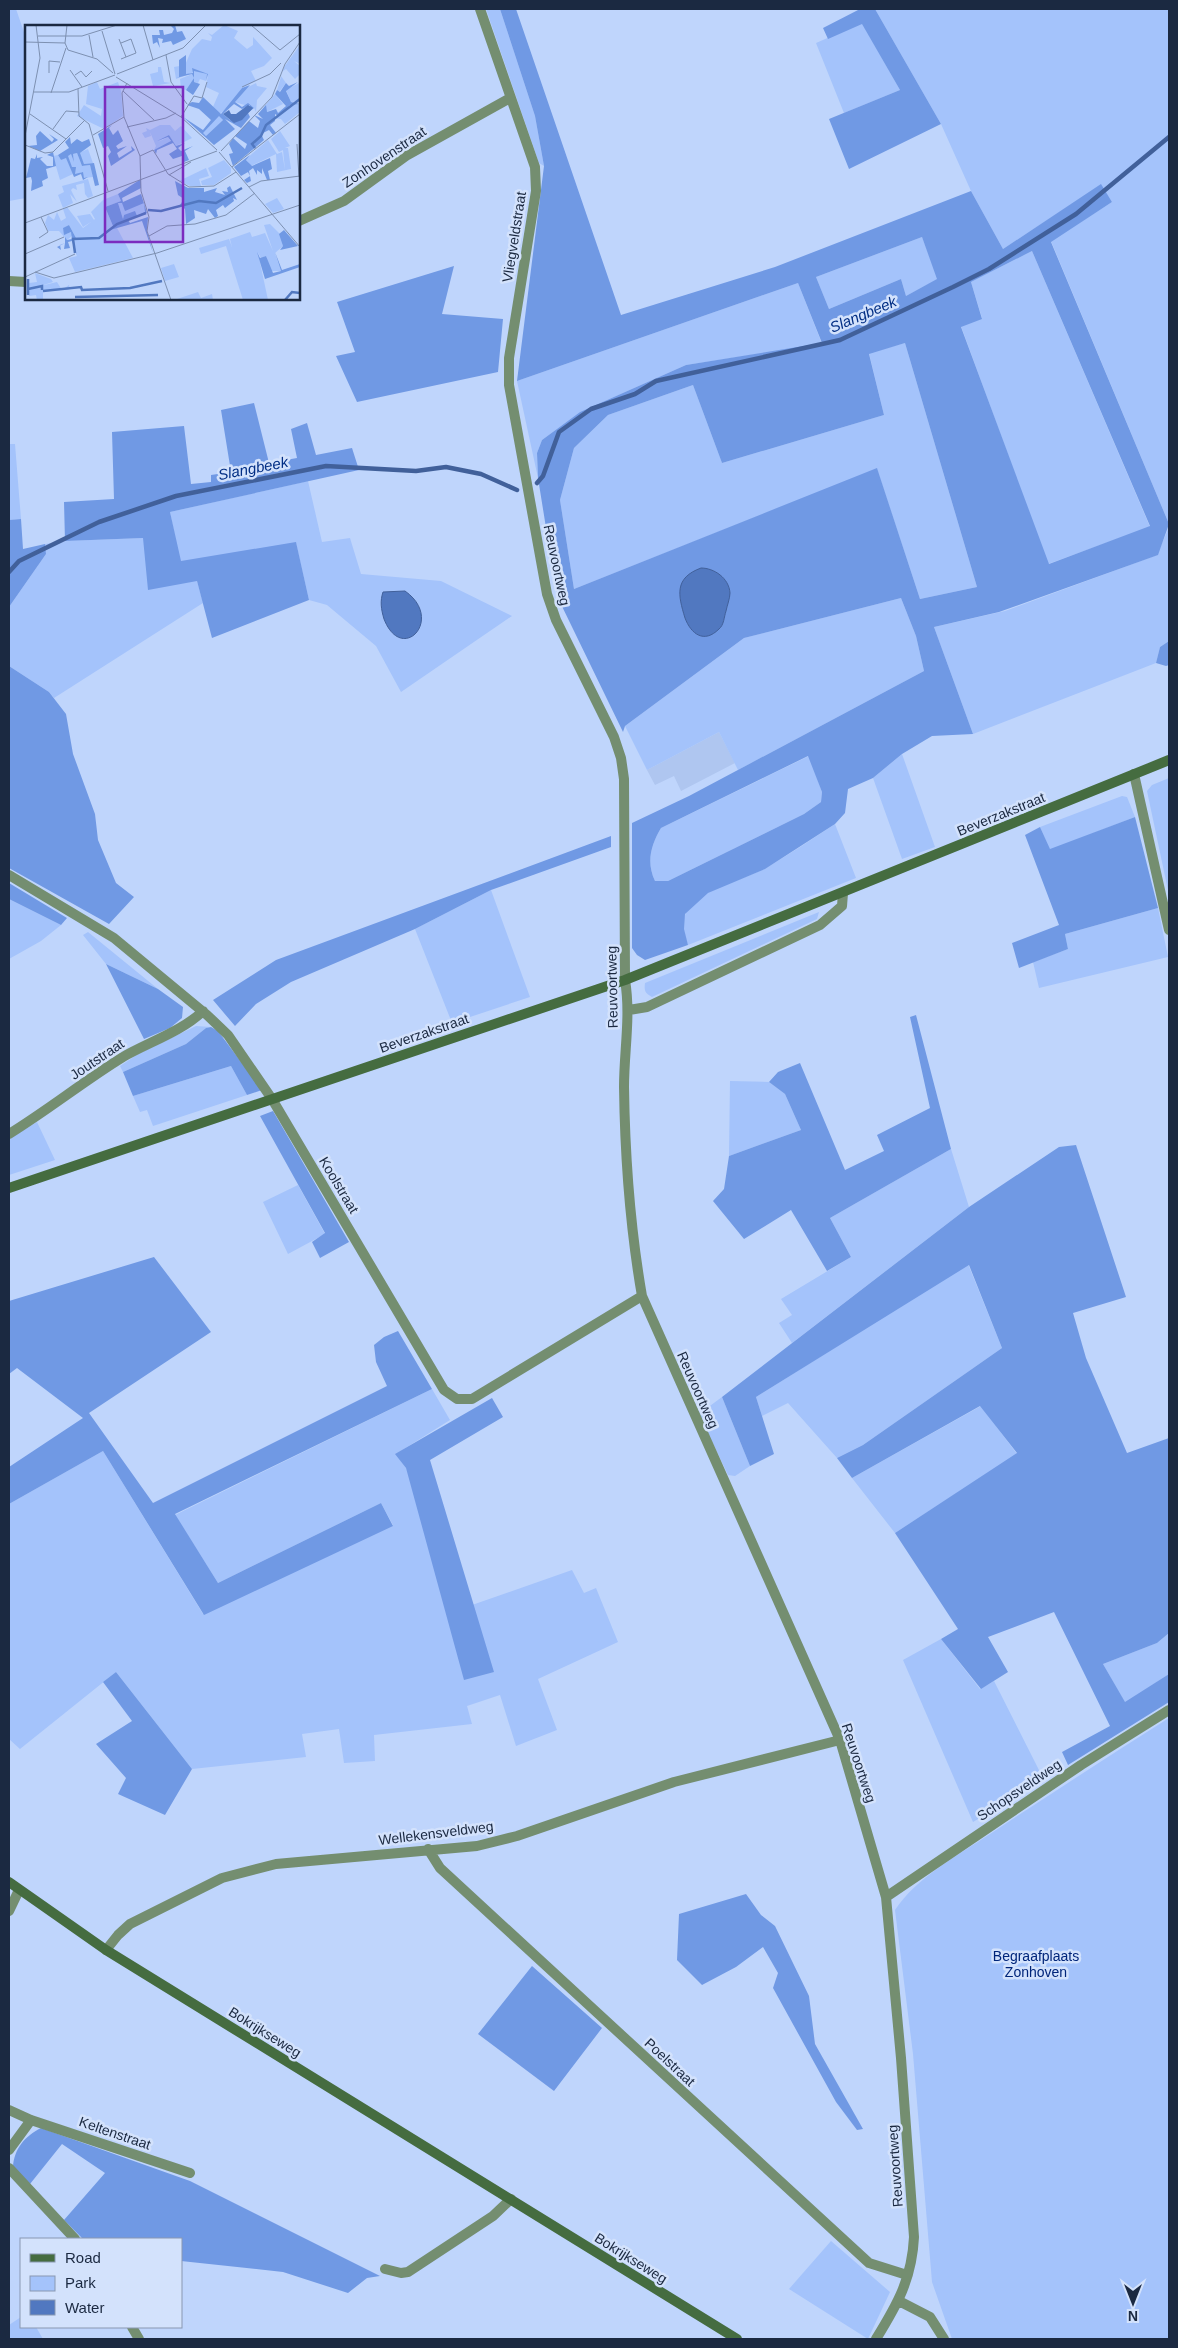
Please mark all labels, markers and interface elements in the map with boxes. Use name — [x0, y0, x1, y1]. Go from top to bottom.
inset map — [25, 25, 300, 300]
street label: Zonhovenstraat — [339, 123, 429, 191]
street label: Vliegveldstraat — [499, 190, 529, 284]
water label: Slangbeek — [827, 292, 900, 336]
water label: Slangbeek — [217, 453, 291, 483]
street label: Reuvoortweg — [541, 523, 573, 607]
street label: Beverzakstraat — [955, 789, 1047, 839]
street label: Reuvoortweg — [603, 946, 621, 1028]
street label: Beverzakstraat — [377, 1010, 471, 1056]
street label: Joutstraat — [67, 1035, 127, 1083]
street label: Koolstraat — [316, 1154, 362, 1216]
street label: Reuvoortweg — [674, 1349, 722, 1431]
street label: Reuvoortweg — [839, 1721, 879, 1805]
street label: Schopsveldweg — [974, 1756, 1064, 1824]
street label: Wellekensveldweg — [378, 1818, 494, 1848]
park label: Begraafplaats Zonhoven — [993, 1948, 1079, 1980]
street label: Bokrijkseweg — [226, 2003, 304, 2061]
street label: Poelstraat — [641, 2035, 699, 2089]
street label: Keltenstraat — [77, 2113, 153, 2153]
street label: Reuvoortweg — [884, 2124, 906, 2208]
street label: Bokrijkseweg — [592, 2229, 670, 2287]
legend — [20, 2238, 182, 2328]
text: Road — [65, 2249, 101, 2266]
text: Park — [65, 2274, 96, 2291]
north arrow — [1108, 2278, 1158, 2328]
text: Water — [65, 2299, 104, 2316]
text: N — [1128, 2308, 1138, 2324]

